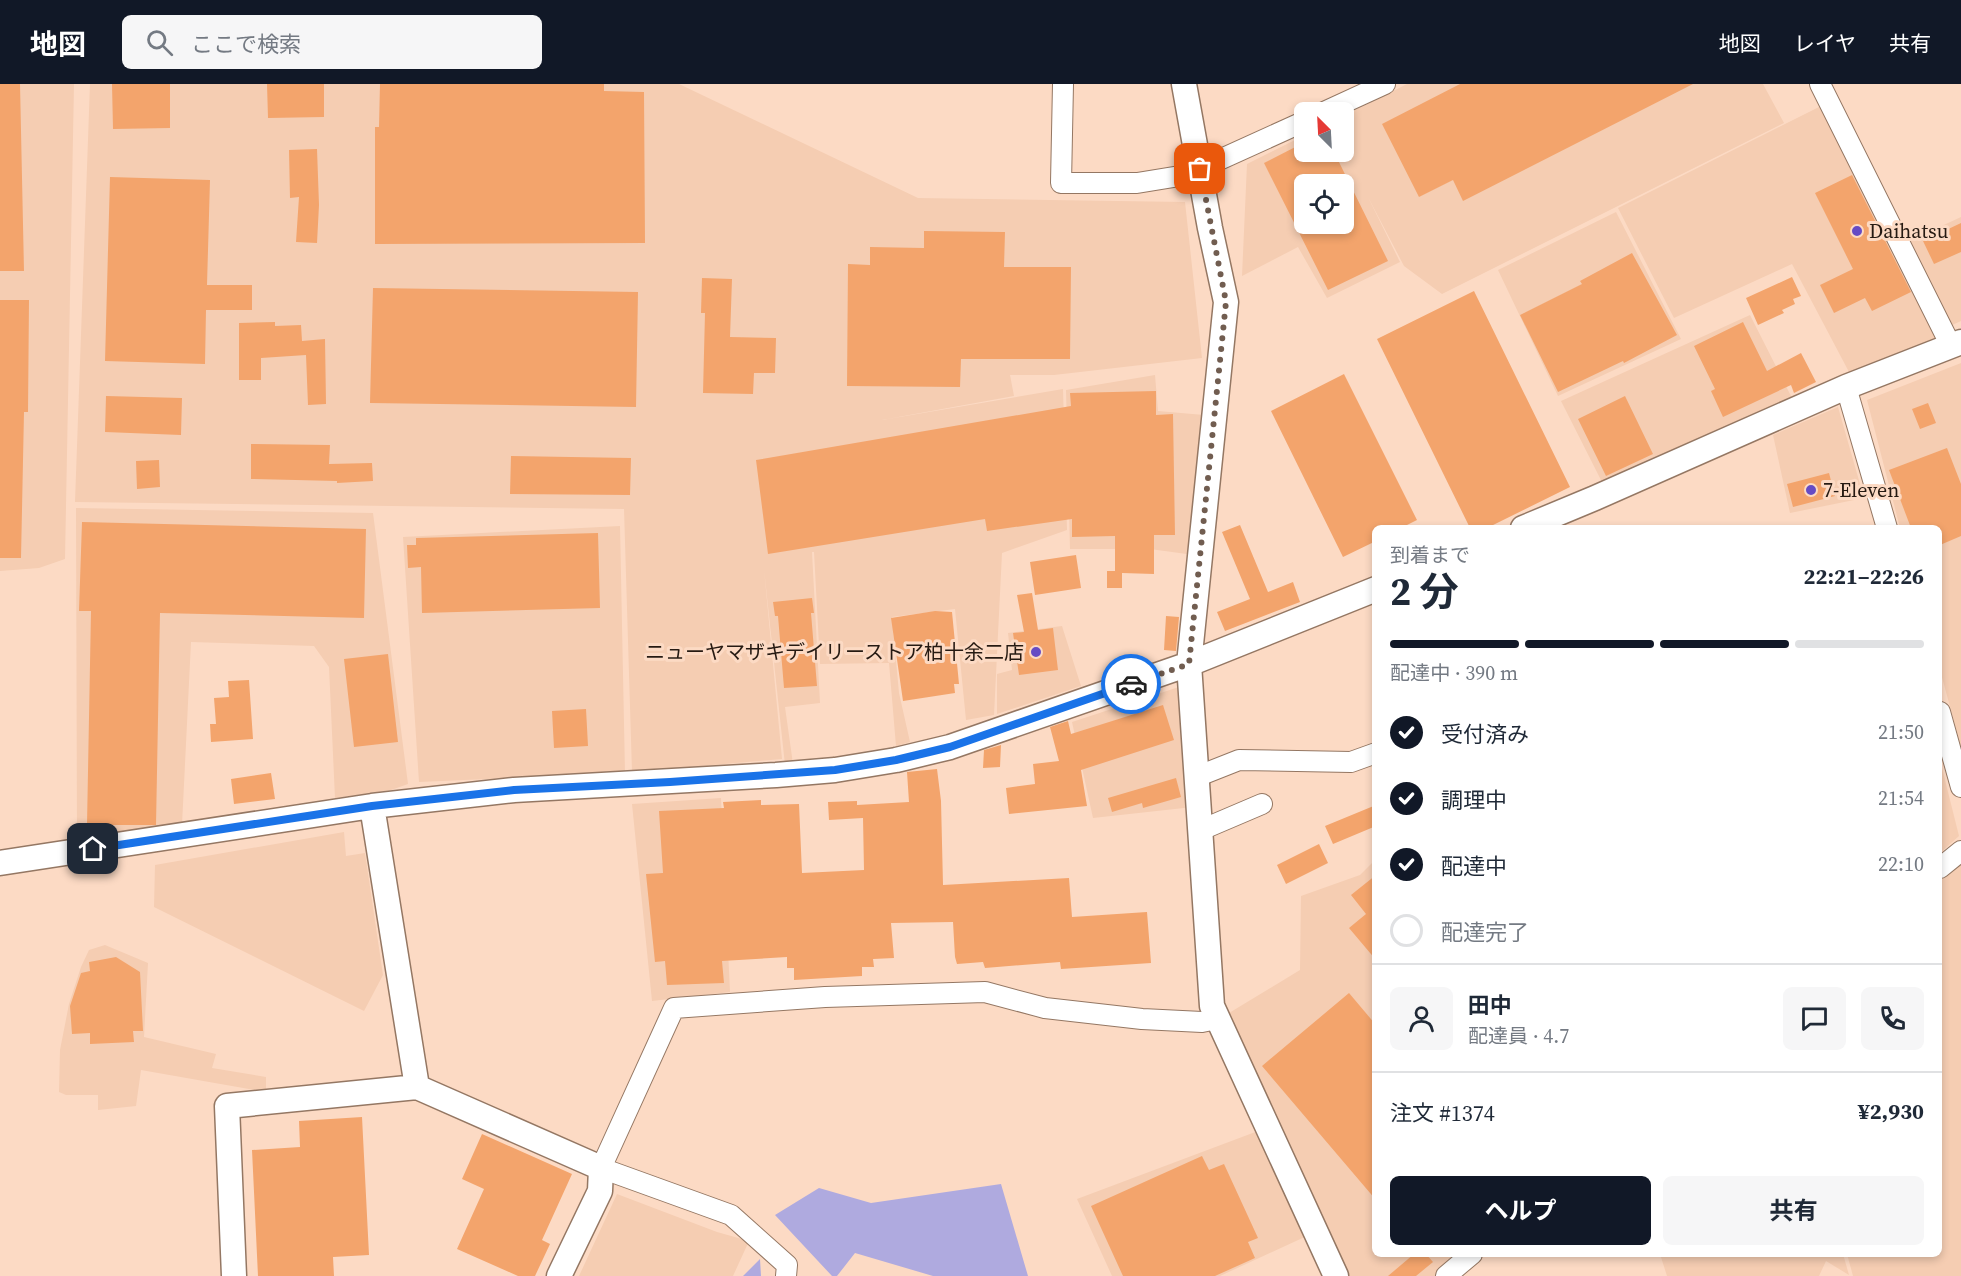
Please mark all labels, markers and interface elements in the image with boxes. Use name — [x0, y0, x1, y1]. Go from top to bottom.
search box — [122, 15, 542, 69]
text: 地図 — [30, 25, 86, 63]
icon: search — [143, 26, 176, 59]
text: ここで検索 — [191, 29, 301, 59]
text: 地図 — [1719, 29, 1761, 58]
text: レイヤ — [1794, 29, 1856, 58]
text: 共有 — [1889, 29, 1931, 58]
north arrow — [1294, 102, 1354, 162]
map controls — [1294, 102, 1354, 234]
pin — [1174, 143, 1225, 194]
icon: bag — [1183, 152, 1216, 185]
button: locate — [1294, 174, 1354, 234]
place label: Daihatsu — [1869, 217, 1948, 245]
marker: Daihatsu — [1850, 224, 1864, 238]
place label: 7-Eleven — [1823, 476, 1899, 504]
marker: 7-Eleven — [1804, 483, 1818, 497]
text: 到着まで — [1390, 541, 1470, 569]
text: 22:21–22:26 — [1804, 561, 1924, 591]
text: 2 分 — [1390, 565, 1458, 618]
place label: ニューヤマザキデイリーストア柏十余二店 — [645, 638, 1024, 666]
marker: ニューヤマザキデイリーストア柏十余二店 — [1029, 645, 1043, 659]
courier — [1101, 654, 1161, 714]
text: 配達中 · 390 m — [1390, 659, 1518, 687]
icon: car — [1115, 668, 1148, 701]
icon: check — [1390, 716, 1423, 749]
text: 21:50 — [1878, 718, 1924, 746]
text: 受付済み — [1441, 719, 1529, 749]
icon: check — [1390, 782, 1423, 815]
text: 21:54 — [1878, 784, 1924, 812]
text: 調理中 — [1441, 785, 1507, 815]
pin — [67, 823, 118, 874]
icon: home — [76, 832, 109, 865]
icon: check — [1390, 848, 1423, 881]
text: 22:10 — [1878, 850, 1924, 878]
text: 配達中 — [1441, 851, 1507, 881]
text: 配達完了 — [1441, 917, 1529, 947]
button: person — [1390, 987, 1453, 1050]
button: chat — [1783, 987, 1846, 1050]
button: phone — [1861, 987, 1924, 1050]
text: 田中 — [1468, 990, 1512, 1020]
text: 配達員 · 4.7 — [1468, 1022, 1569, 1050]
text: ¥2,930 — [1858, 1096, 1924, 1126]
text: 注文 #1374 — [1390, 1098, 1495, 1128]
button: ヘルプ — [1390, 1176, 1651, 1245]
button: 共有 — [1663, 1176, 1924, 1245]

